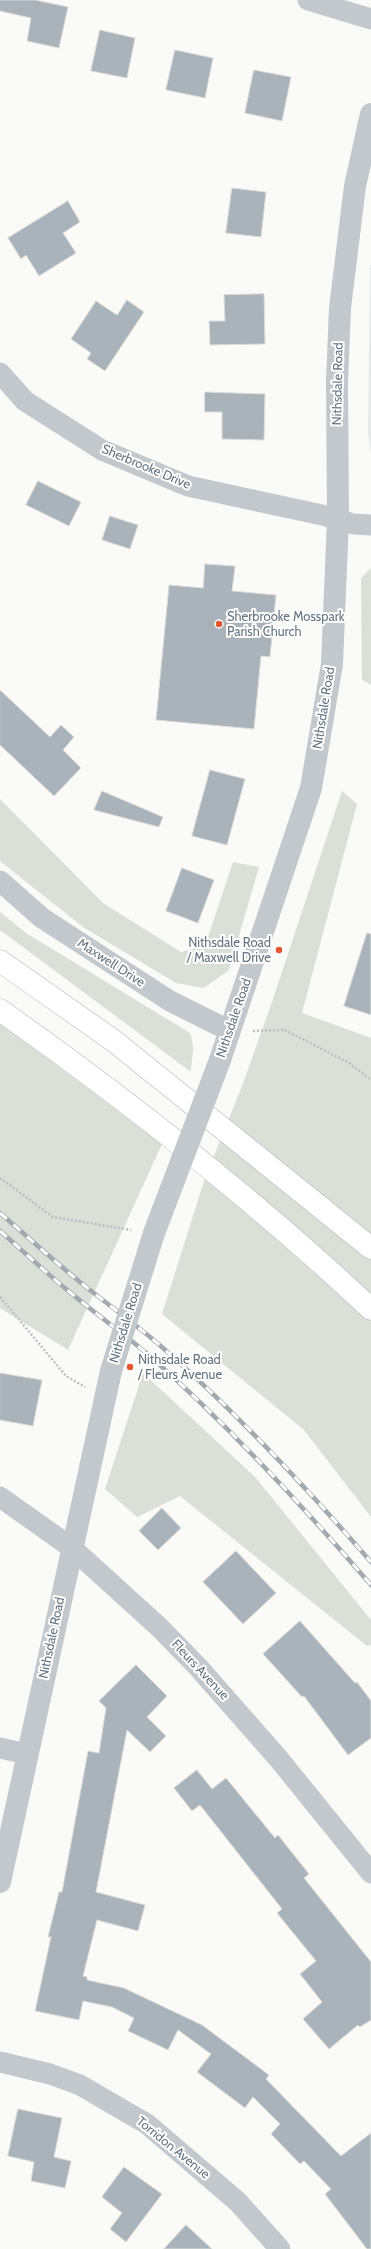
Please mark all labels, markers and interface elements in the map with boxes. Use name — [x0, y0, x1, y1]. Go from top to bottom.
street label: Nithsdale Road — [329, 342, 347, 426]
street label: Sherbrooke Drive — [99, 441, 193, 493]
place label: Sherbrooke Mosspark Parish Church — [227, 609, 345, 640]
marker: Sherbrooke Mosspark Parish Church — [214, 619, 224, 629]
street label: Nithsdale Road — [310, 666, 338, 750]
street label: Maxwell Drive — [74, 935, 148, 991]
place label: Nithsdale Road / Maxwell Drive — [187, 935, 271, 966]
marker: Nithsdale Road / Maxwell Drive — [274, 945, 284, 955]
street label: Nithsdale Road — [213, 976, 255, 1060]
street label: Nithsdale Road — [106, 1281, 146, 1365]
place label: Nithsdale Road / Fleurs Avenue — [138, 1352, 222, 1383]
marker: Nithsdale Road / Fleurs Avenue — [125, 1362, 135, 1372]
street label: Nithsdale Road — [36, 1596, 68, 1680]
street label: Fleurs Avenue — [168, 1637, 232, 1703]
street label: Torridon Avenue — [133, 2114, 213, 2182]

